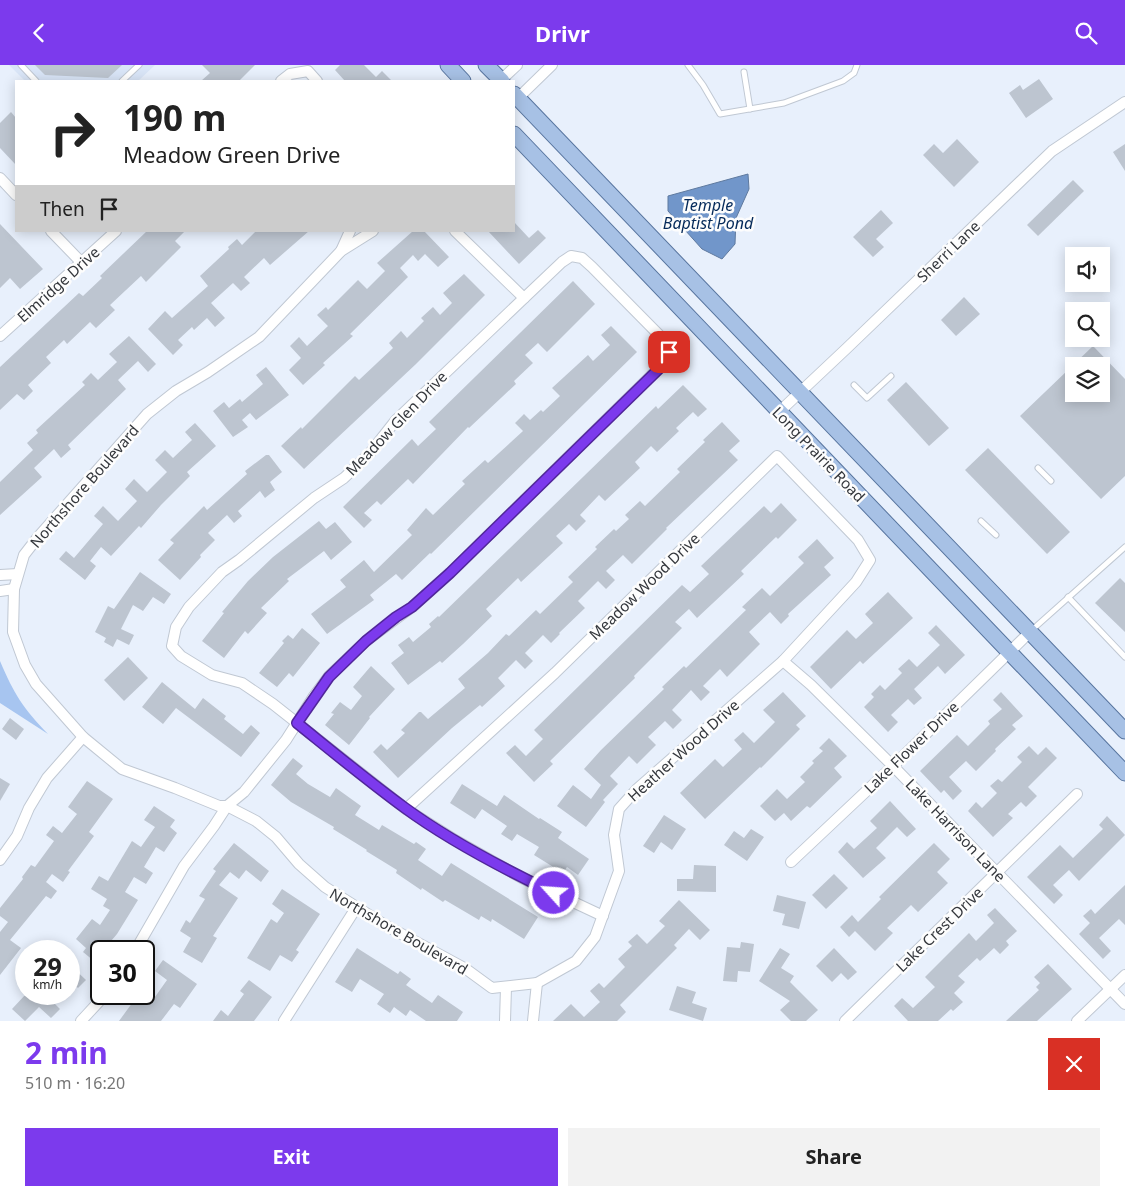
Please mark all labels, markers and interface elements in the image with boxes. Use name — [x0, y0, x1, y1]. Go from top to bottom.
text: Drivr — [535, 18, 590, 48]
icon: back — [25, 19, 53, 47]
icon: search — [1072, 19, 1100, 47]
text: 190 m — [123, 94, 226, 141]
icon: right — [40, 100, 105, 165]
text: Meadow Green Drive — [123, 139, 340, 169]
water label: Temple Baptist Pond — [663, 194, 754, 234]
icon: arrive — [95, 195, 123, 223]
text: Then — [40, 196, 85, 222]
street label: Sherri Lane — [912, 216, 984, 286]
street label: Elmridge Drive — [13, 242, 103, 326]
map controls — [1065, 247, 1110, 402]
button: sound — [1065, 247, 1110, 292]
button: search — [1065, 302, 1110, 347]
pin — [648, 331, 690, 373]
icon: arrive — [655, 338, 683, 366]
button: layers — [1065, 357, 1110, 402]
street label: Meadow Glen Drive — [341, 367, 451, 479]
street label: Long Prairie Road — [768, 402, 870, 506]
street label: Northshore Boulevard — [25, 420, 143, 552]
street label: Meadow Wood Drive — [584, 528, 704, 644]
street label: Heather Wood Drive — [623, 695, 743, 805]
street label: Lake Flower Drive — [859, 697, 963, 797]
street label: Lake Harrison Lane — [902, 774, 1010, 886]
position arrow — [527, 866, 579, 918]
street label: Lake Crest Drive — [891, 882, 987, 976]
street label: Northshore Boulevard — [326, 883, 472, 979]
speed limit sign: 30 — [90, 940, 155, 1005]
text: 29 — [33, 949, 62, 983]
text: km/h — [33, 976, 62, 993]
text: 2 min — [25, 1032, 108, 1073]
button: close — [1048, 1038, 1100, 1090]
text: 510 m · 16:20 — [25, 1072, 125, 1094]
button: Exit — [25, 1128, 558, 1186]
button: Share — [568, 1128, 1100, 1186]

